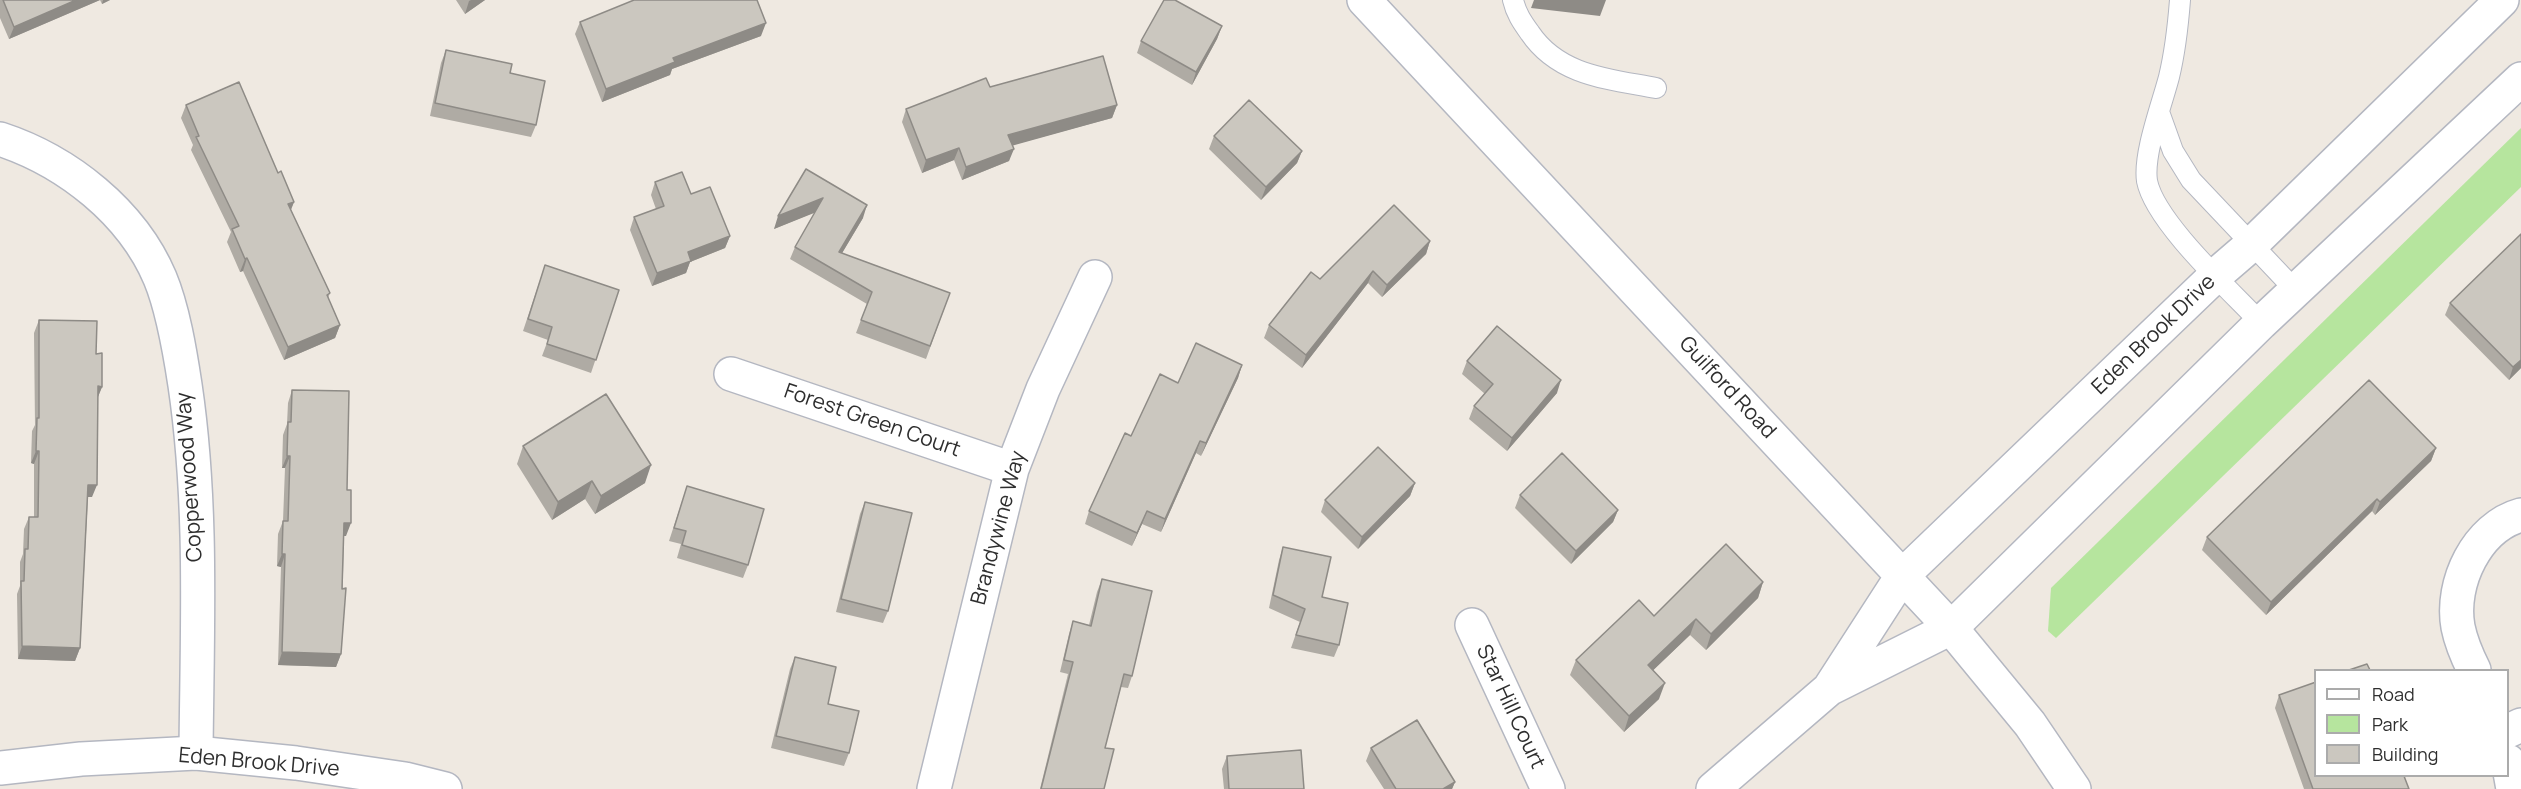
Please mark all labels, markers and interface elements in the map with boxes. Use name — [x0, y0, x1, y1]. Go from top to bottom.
street label: Eden Brook Drive — [2087, 270, 2221, 400]
street label: Guilford Road — [1673, 332, 1781, 444]
street label: Forest Green Court — [780, 379, 964, 463]
street label: Copperwood Way — [171, 391, 209, 563]
street label: Brandywine Way — [966, 448, 1032, 608]
street label: Star Hill Court — [1470, 641, 1550, 773]
legend — [2314, 669, 2509, 777]
text: Road — [2372, 682, 2415, 706]
text: Park — [2372, 712, 2408, 736]
text: Building — [2372, 742, 2438, 766]
street label: Eden Brook Drive — [177, 743, 341, 783]

